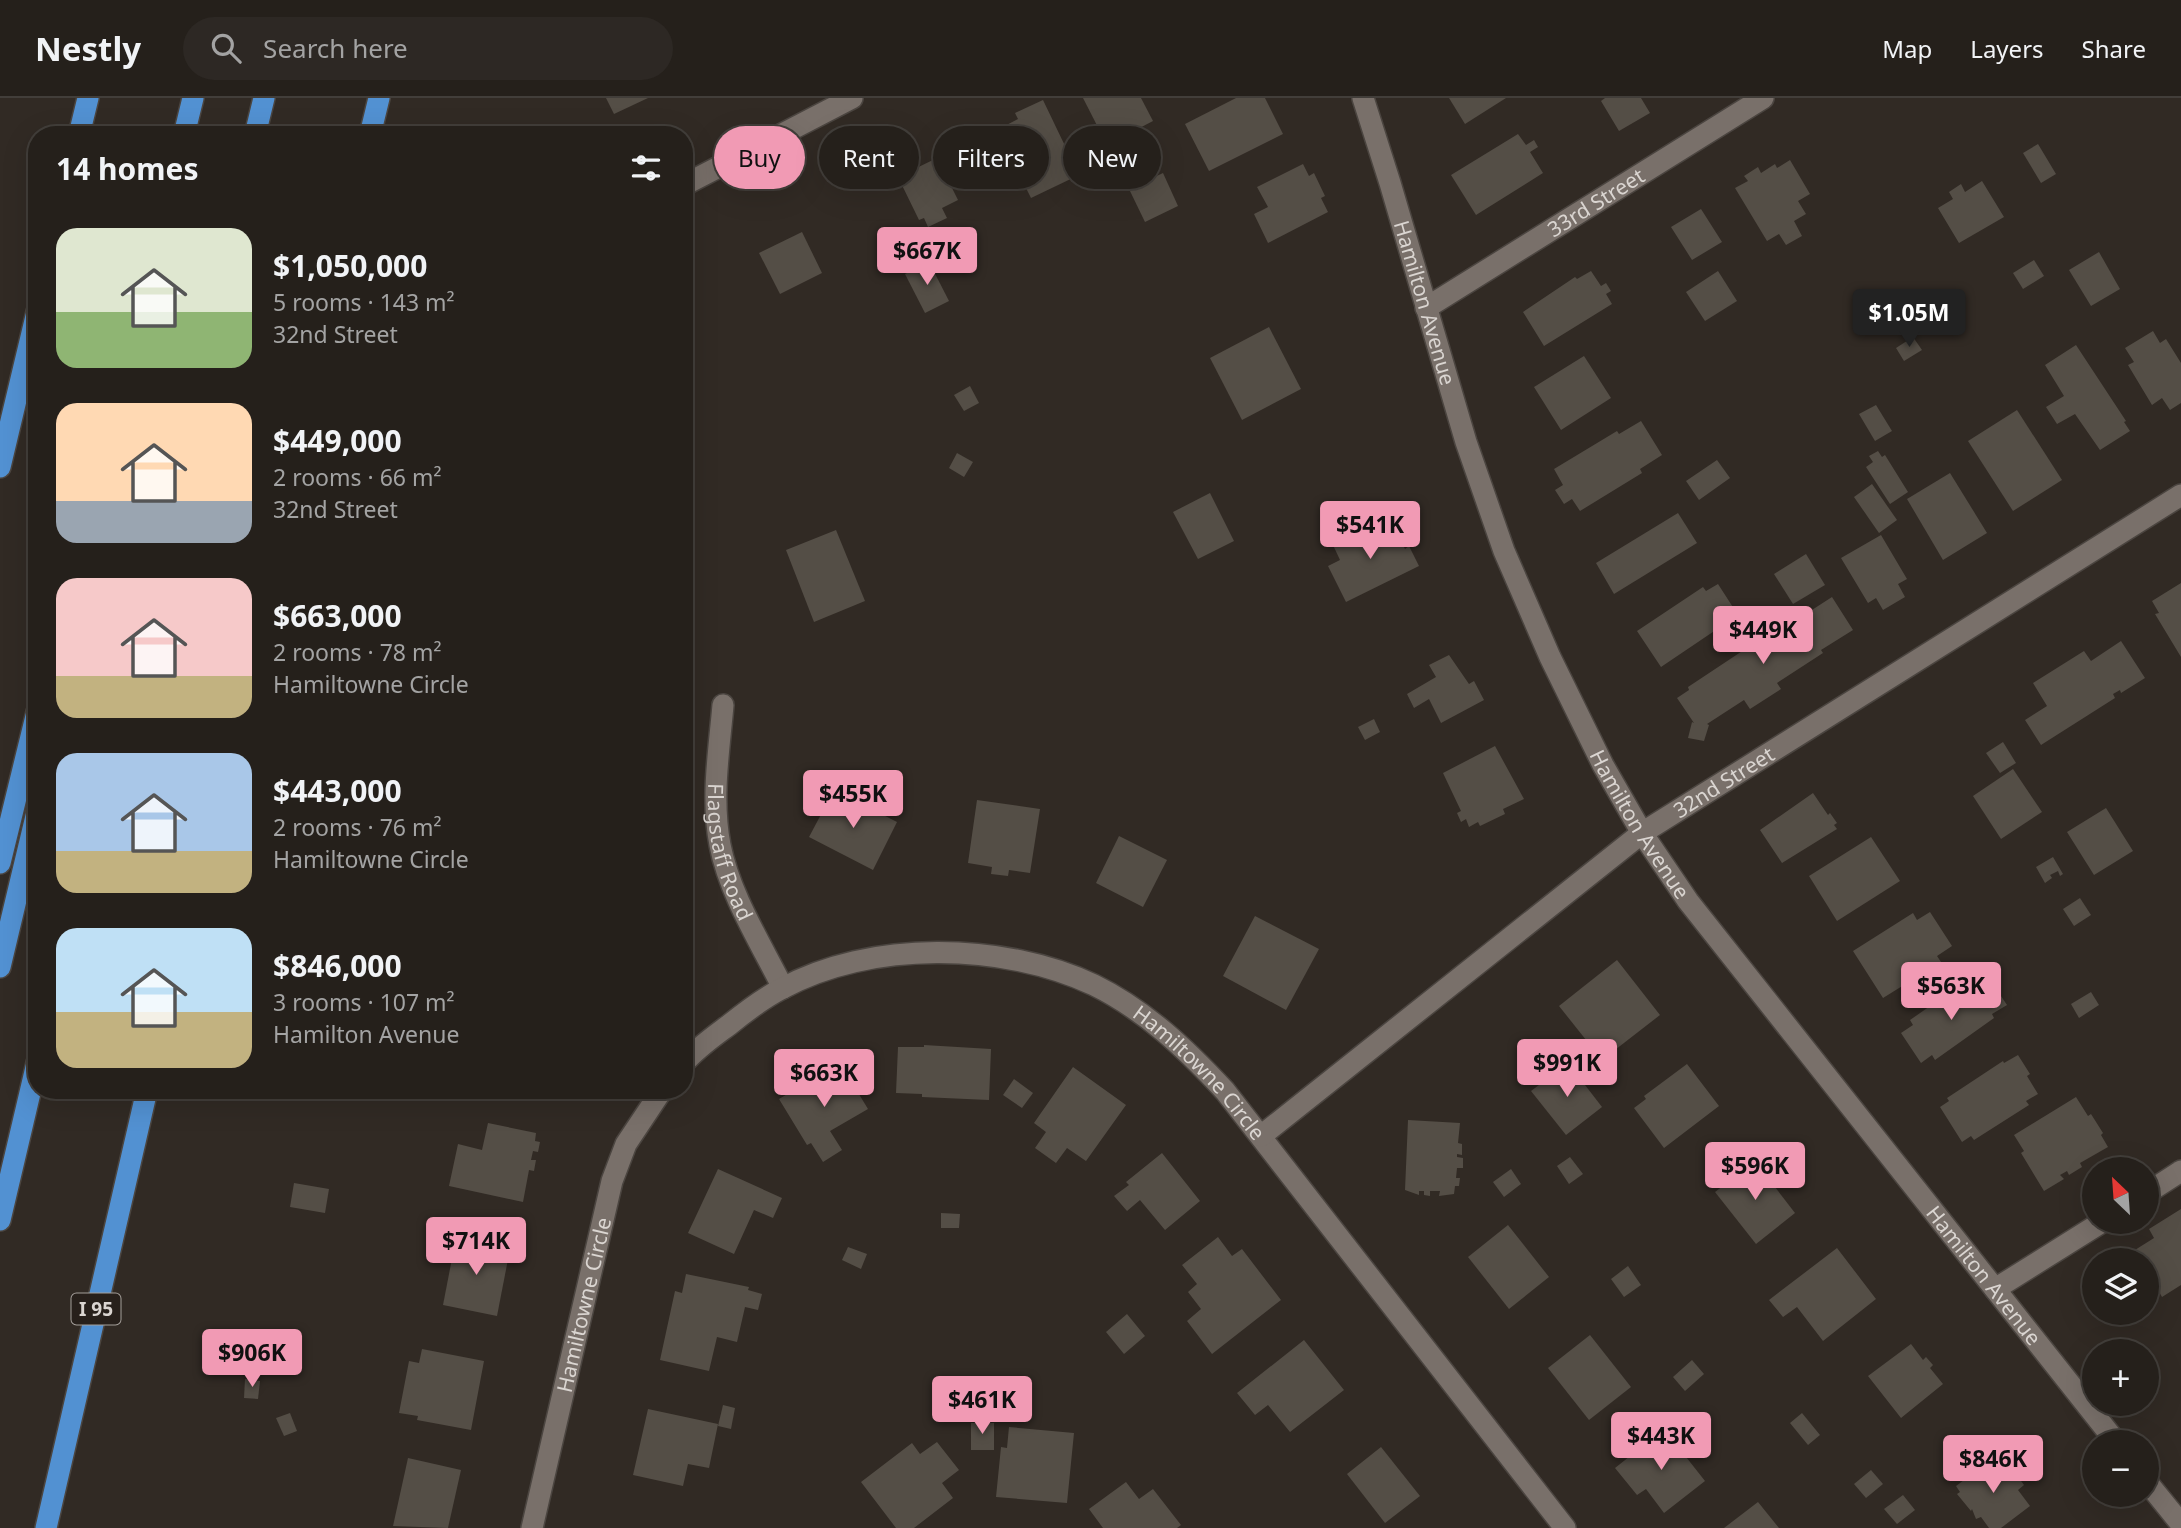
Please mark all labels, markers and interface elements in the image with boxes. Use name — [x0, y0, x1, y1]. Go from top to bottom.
search box — [183, 17, 673, 80]
text: Nestly — [35, 26, 141, 71]
icon: search — [207, 29, 245, 67]
text: Search here — [263, 30, 408, 66]
text: Map — [1882, 32, 1932, 65]
text: Layers — [1970, 32, 2044, 65]
text: Share — [2082, 32, 2146, 65]
chip: Buy — [714, 126, 805, 189]
chip: Rent — [819, 126, 919, 189]
chip: Filters — [933, 126, 1049, 189]
chip: New — [1063, 126, 1161, 189]
text: 14 homes — [56, 148, 199, 189]
icon: filters — [627, 149, 665, 187]
street label: 33rd Street — [1542, 161, 1650, 243]
street label: Hamilton Avenue — [1388, 217, 1463, 388]
pin: $667K — [878, 228, 976, 287]
text: $667K — [893, 234, 961, 266]
text: $1,050,000 — [273, 245, 427, 286]
icon: home — [112, 256, 196, 340]
text: 5 rooms · 143 m² — [273, 286, 455, 318]
pin: $1.05M — [1852, 289, 1966, 349]
text: $1.05M — [1869, 296, 1949, 328]
text: 32nd Street — [273, 318, 398, 350]
text: $449,000 — [273, 420, 402, 461]
icon: home — [112, 431, 196, 515]
text: 2 rooms · 66 m² — [273, 461, 442, 493]
text: 32nd Street — [273, 493, 398, 525]
pin: $541K — [1321, 502, 1419, 561]
text: $541K — [1336, 508, 1404, 540]
text: $663,000 — [273, 595, 402, 636]
icon: home — [112, 606, 196, 690]
pin: $449K — [1714, 606, 1812, 666]
text: $449K — [1729, 613, 1797, 645]
text: 2 rooms · 78 m² — [273, 636, 442, 668]
text: Hamiltowne Circle — [273, 668, 469, 700]
street label: 32nd Street — [1668, 740, 1780, 824]
street label: Hamilton Avenue — [1584, 745, 1696, 904]
text: $443,000 — [273, 770, 402, 811]
pin: $455K — [804, 770, 902, 830]
text: $455K — [819, 777, 887, 809]
icon: home — [112, 781, 196, 865]
street label: Flagstaff Road — [702, 783, 760, 925]
text: 2 rooms · 76 m² — [273, 811, 442, 843]
text: Hamiltowne Circle — [273, 843, 469, 875]
text: $846,000 — [273, 945, 402, 986]
icon: home — [112, 956, 196, 1040]
pin: $563K — [1902, 962, 2000, 1022]
text: $563K — [1917, 969, 1985, 1001]
text: 3 rooms · 107 m² — [273, 986, 455, 1018]
street label: Hamiltowne Circle — [1128, 999, 1272, 1146]
text: Hamilton Avenue — [273, 1018, 459, 1050]
pin: $991K — [1518, 1040, 1616, 1099]
text: $991K — [1533, 1046, 1601, 1078]
pin: $663K — [775, 1049, 873, 1109]
text: $663K — [790, 1056, 858, 1088]
pin: $596K — [1706, 1142, 1804, 1202]
text: $596K — [1721, 1149, 1789, 1181]
north arrow — [2082, 1157, 2160, 1234]
map controls — [2082, 1157, 2159, 1507]
street label: Hamilton Avenue — [1920, 1200, 2048, 1351]
street label: Hamiltowne Circle — [550, 1215, 617, 1395]
pin: $714K — [427, 1218, 525, 1277]
text: $714K — [442, 1224, 510, 1256]
button: layers — [2082, 1248, 2159, 1325]
road number: I 95 — [72, 1294, 120, 1324]
pin: $906K — [203, 1330, 301, 1389]
text: $906K — [218, 1336, 286, 1368]
button: + — [2082, 1339, 2159, 1416]
pin: $461K — [933, 1376, 1031, 1436]
text: $461K — [948, 1383, 1016, 1415]
pin: $443K — [1612, 1412, 1710, 1472]
text: $443K — [1627, 1419, 1695, 1451]
button: − — [2082, 1430, 2159, 1507]
pin: $846K — [1944, 1436, 2042, 1495]
text: $846K — [1959, 1442, 2027, 1474]

